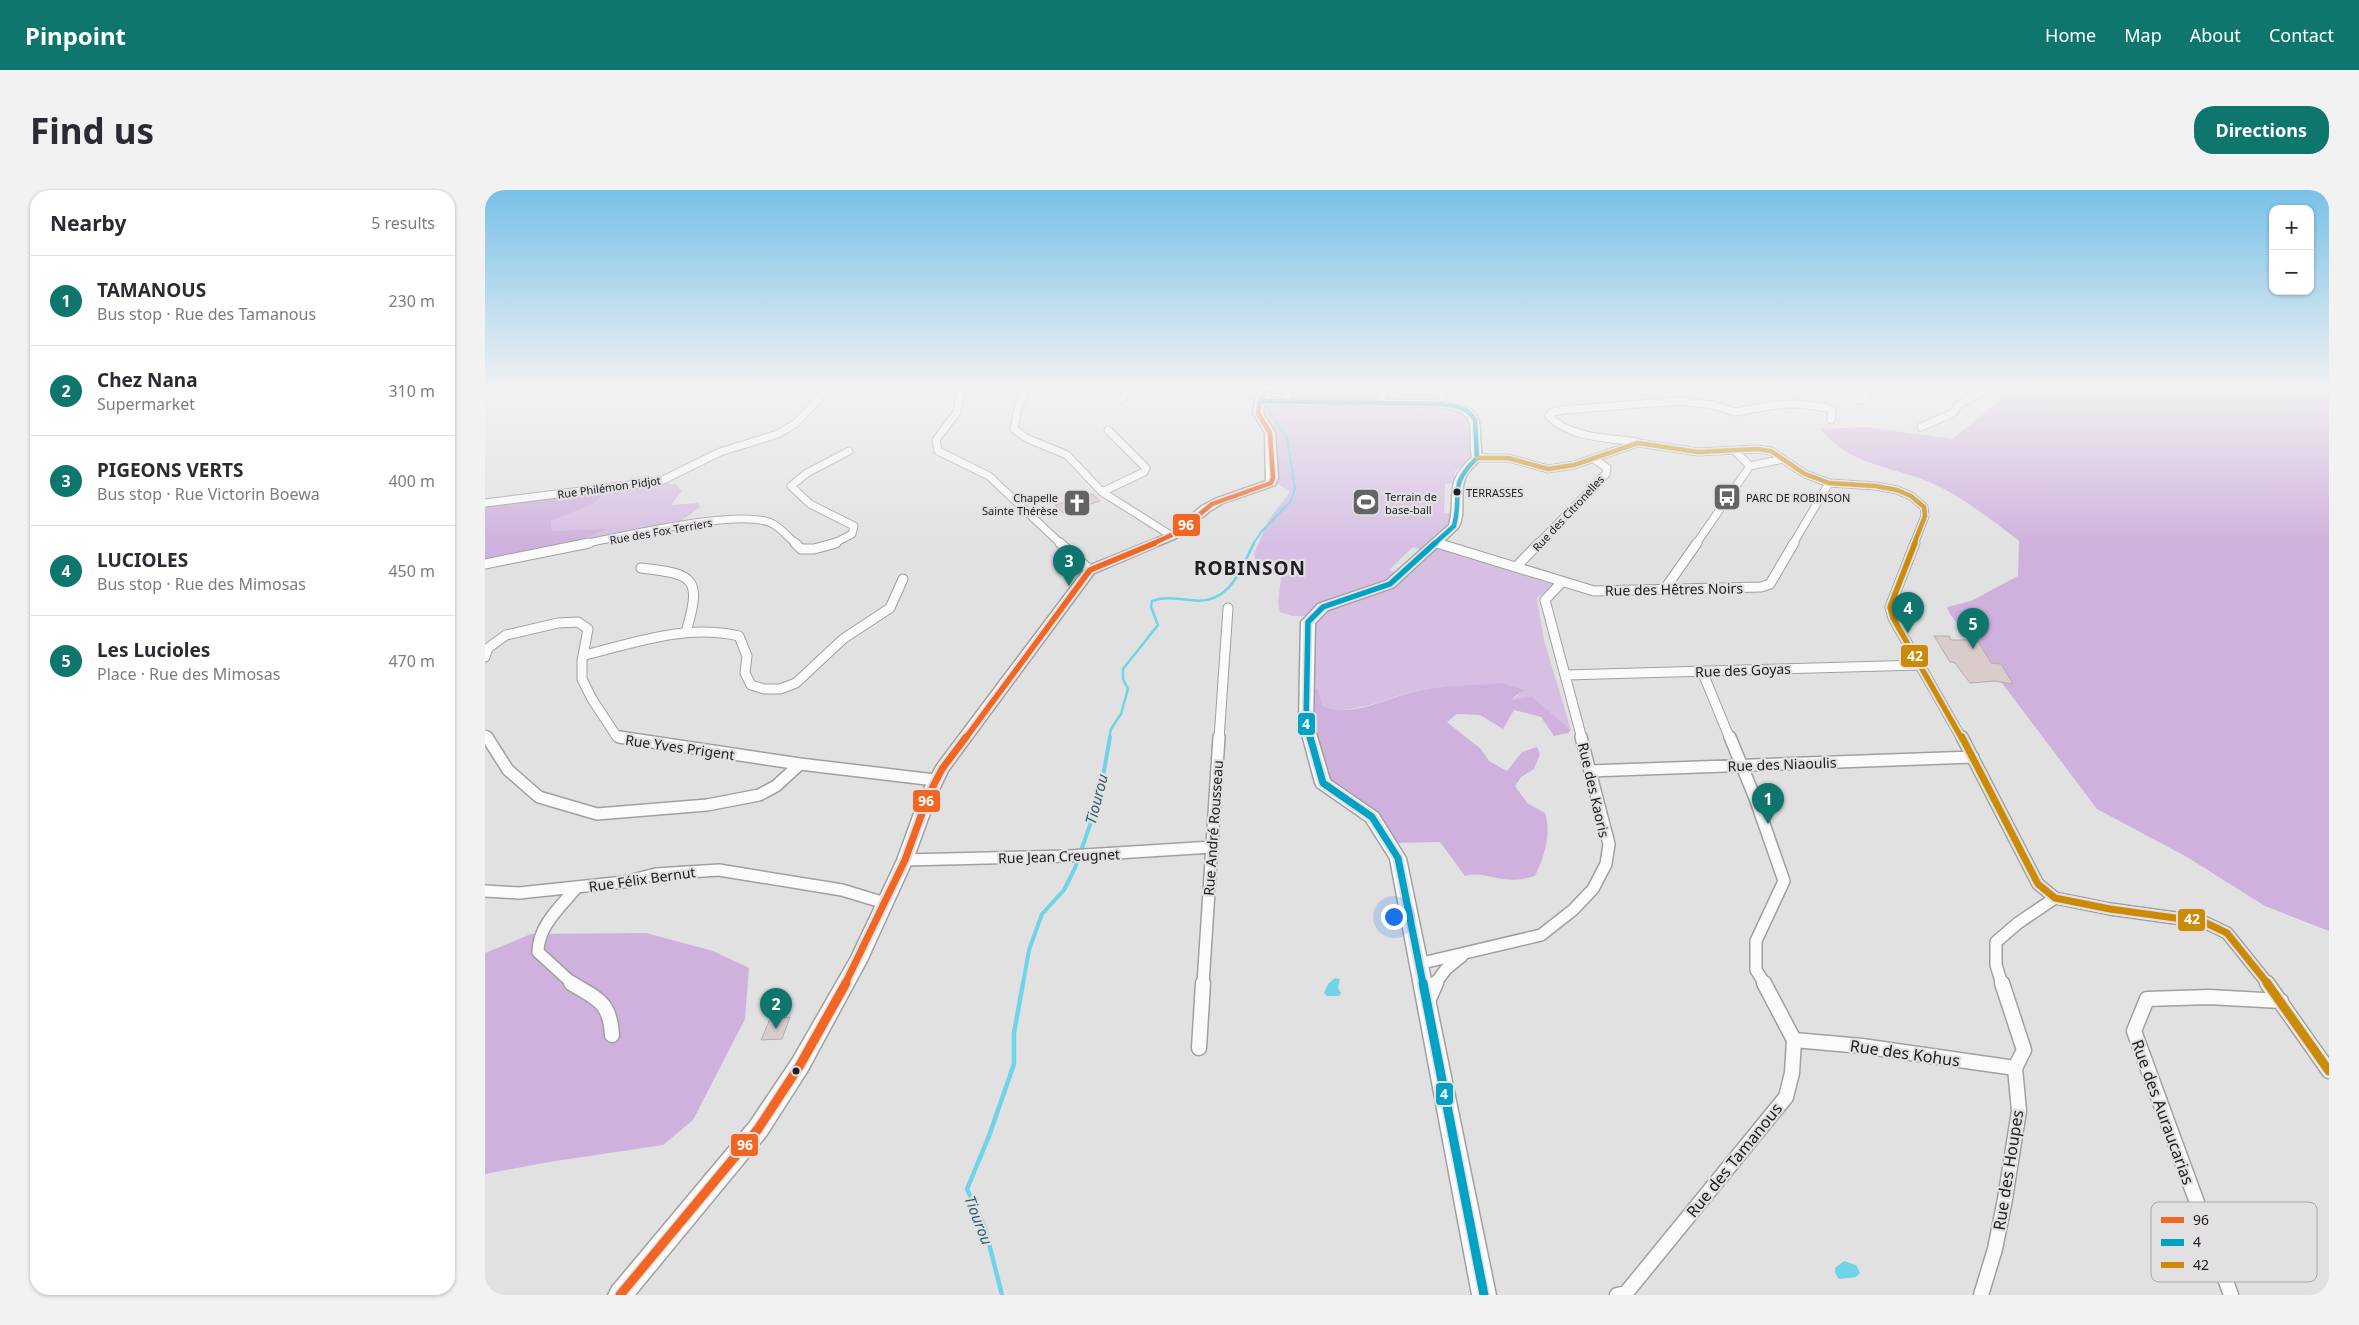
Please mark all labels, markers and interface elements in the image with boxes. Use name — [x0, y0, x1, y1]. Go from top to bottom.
text: Pinpoint — [25, 19, 126, 52]
text: Home — [2045, 23, 2096, 47]
text: Map — [2124, 23, 2162, 47]
text: About — [2190, 23, 2241, 47]
text: Contact — [2269, 23, 2334, 47]
button: Directions — [2194, 106, 2329, 154]
text: Find us — [30, 107, 154, 154]
map controls — [2269, 205, 2314, 295]
button: + — [2269, 205, 2314, 250]
text: Nearby — [50, 209, 126, 237]
text: 5 results — [371, 212, 435, 234]
button: − — [2269, 250, 2314, 295]
text: TAMANOUS — [97, 277, 206, 303]
text: 1 — [61, 290, 71, 312]
text: 230 m — [388, 290, 435, 312]
text: Bus stop · Rue des Tamanous — [97, 303, 316, 325]
text: Chez Nana — [97, 367, 198, 393]
text: 2 — [61, 380, 71, 402]
text: 310 m — [388, 380, 435, 402]
text: Supermarket — [97, 393, 195, 415]
text: PIGEONS VERTS — [97, 457, 243, 483]
text: 3 — [61, 470, 71, 492]
text: 400 m — [388, 470, 435, 492]
street label: Rue Philémon Pidjot — [556, 472, 662, 502]
street label: Rue des Citronelles — [1529, 472, 1607, 554]
bus stop icon: PARC DE ROBINSON — [1712, 482, 1742, 512]
text: Bus stop · Rue Victorin Boewa — [97, 483, 320, 505]
place label: TERRASSES — [1466, 485, 1523, 500]
sports icon: Terrain de base-ball — [1351, 487, 1381, 517]
marker: TERRASSES — [1452, 487, 1462, 497]
church icon: Chapelle Sainte Thérèse — [1062, 488, 1092, 518]
place label: Terrain de base-ball — [1385, 489, 1437, 517]
place label: Chapelle Sainte Thérèse — [982, 490, 1058, 518]
place label: PARC DE ROBINSON — [1746, 490, 1850, 505]
line badge: 96 — [1172, 513, 1201, 537]
street label: Rue des Fox Terriers — [608, 515, 714, 547]
text: 96 — [1178, 515, 1194, 534]
pin: 3 — [1053, 545, 1085, 586]
text: LUCIOLES — [97, 547, 188, 573]
district label: ROBINSON — [1194, 555, 1306, 581]
text: 4 — [61, 560, 71, 582]
text: 450 m — [388, 560, 435, 582]
text: Bus stop · Rue des Mimosas — [97, 573, 306, 595]
street label: Rue des Hêtres Noirs — [1605, 578, 1743, 600]
pin: 4 — [1892, 592, 1924, 633]
pin: 5 — [1957, 608, 1989, 649]
text: Les Lucioles — [97, 637, 210, 663]
line badge: 42 — [1900, 644, 1929, 668]
text: 42 — [1907, 646, 1923, 665]
text: 5 — [61, 650, 71, 672]
text: 470 m — [388, 650, 435, 672]
street label: Rue des Goyas — [1695, 659, 1792, 681]
text: Place · Rue des Mimosas — [97, 663, 280, 685]
line badge: 4 — [1297, 712, 1316, 736]
text: 4 — [1302, 714, 1310, 733]
street label: Rue Yves Prigent — [624, 730, 736, 764]
street label: Rue des Kaoris — [1574, 741, 1614, 840]
street label: Rue des Niaoulis — [1727, 753, 1837, 775]
street label: Rue André Rousseau — [1199, 760, 1227, 896]
water label: Tiourou — [1080, 771, 1112, 826]
pin: 1 — [1752, 783, 1784, 824]
line badge: 96 — [912, 789, 941, 813]
text: 96 — [918, 791, 934, 810]
street label: Rue Jean Creugnet — [998, 844, 1120, 868]
street label: Rue Félix Bernut — [587, 862, 697, 896]
your location — [1381, 904, 1407, 930]
line badge: 42 — [2177, 908, 2206, 932]
text: 42 — [2184, 909, 2200, 928]
pin: 2 — [760, 988, 792, 1029]
street label: Rue des Kohus — [1849, 1034, 1961, 1072]
street label: Rue des Auraucarias — [2126, 1036, 2200, 1188]
unlabelled marker — [791, 1066, 801, 1076]
line badge: 4 — [1435, 1082, 1454, 1106]
text: 4 — [1440, 1084, 1448, 1103]
street label: Rue des Tamanous — [1681, 1098, 1787, 1222]
street label: Rue des Houpes — [1988, 1108, 2028, 1232]
line badge: 96 — [730, 1133, 759, 1157]
text: 96 — [737, 1135, 753, 1154]
water label: Tiourou — [960, 1192, 998, 1248]
legend — [2151, 1202, 2317, 1282]
text: 96 — [2193, 1210, 2209, 1229]
text: 4 — [2193, 1232, 2201, 1251]
text: 42 — [2193, 1255, 2209, 1274]

